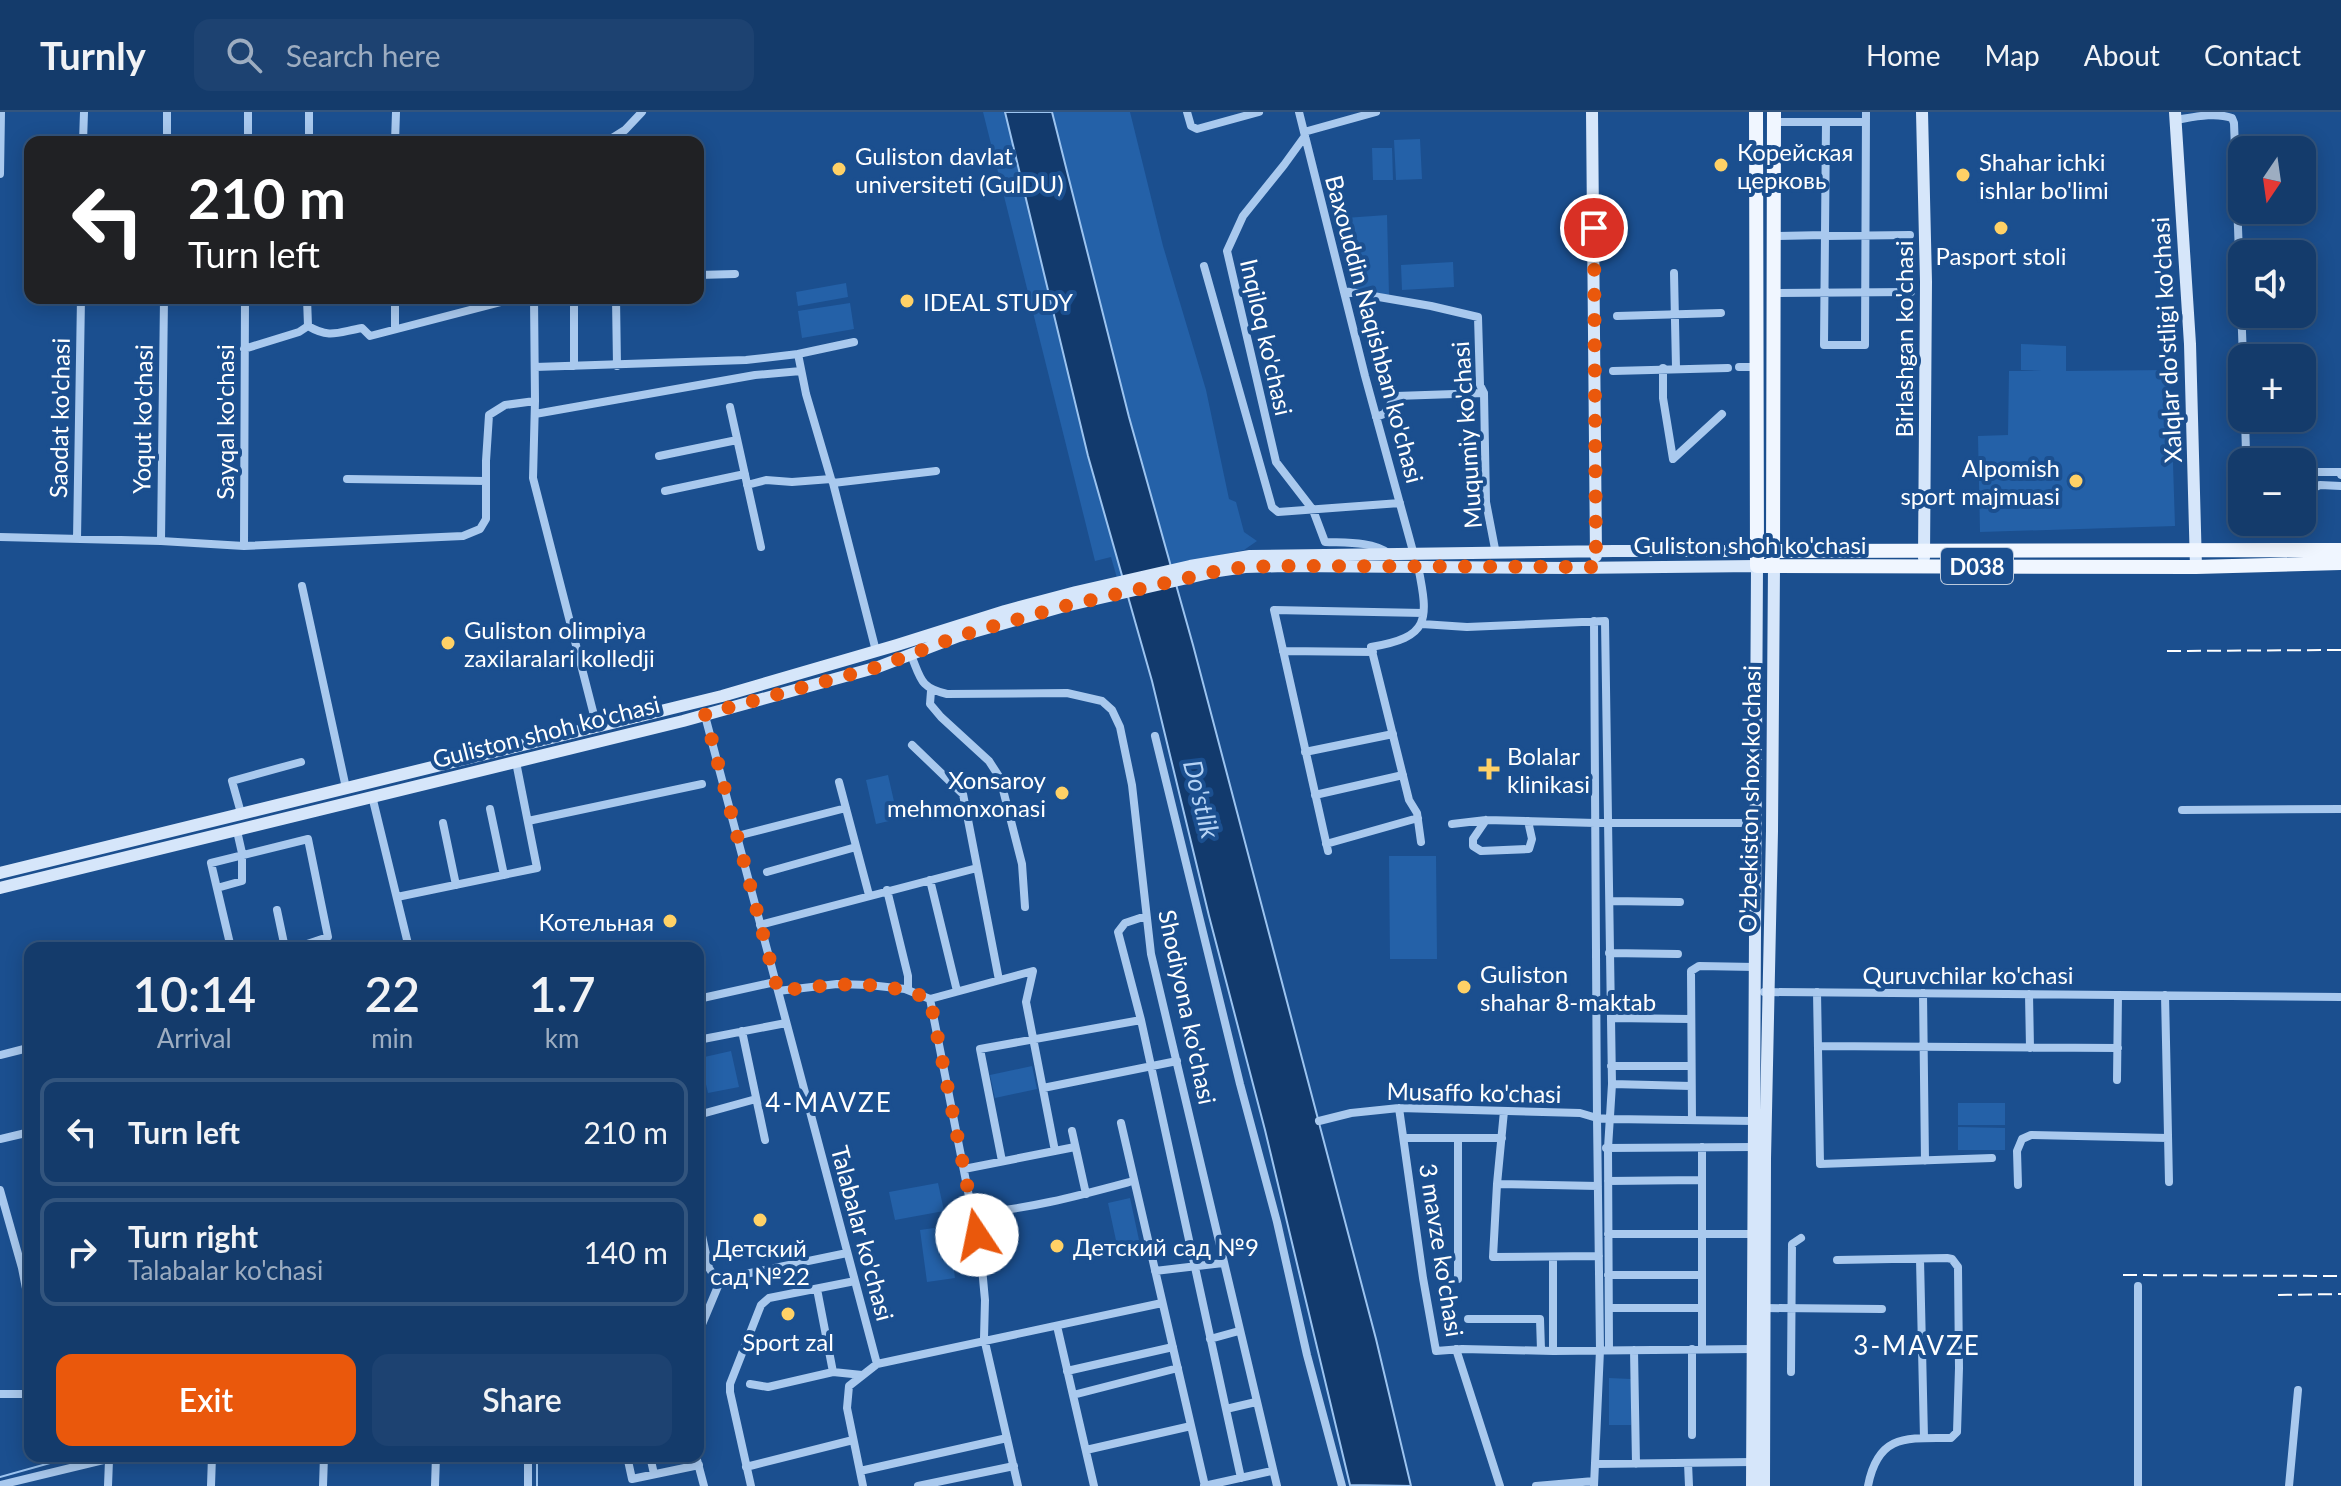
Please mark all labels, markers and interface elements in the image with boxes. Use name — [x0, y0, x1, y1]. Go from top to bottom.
search box — [194, 19, 754, 91]
text: Turnly — [40, 32, 146, 78]
icon: search — [222, 33, 266, 77]
text: Search here — [286, 37, 441, 73]
text: Home — [1866, 38, 1941, 72]
text: Map — [1985, 38, 2040, 72]
text: About — [2084, 38, 2160, 72]
text: Contact — [2204, 38, 2301, 72]
north arrow — [2228, 136, 2316, 224]
map controls — [2228, 136, 2316, 536]
place label: Корейская церковь — [1737, 137, 1853, 194]
place label: Guliston davlat universiteti (GulDU) — [855, 141, 1064, 198]
place label: Shahar ichki ishlar bo'limi — [1979, 147, 2109, 204]
marker: Корейская церковь — [1712, 156, 1730, 174]
marker: Guliston davlat universiteti (GulDU) — [830, 160, 848, 178]
text: 210 m — [188, 164, 346, 231]
marker: Shahar ichki ishlar bo'limi — [1954, 166, 1972, 184]
icon: left — [56, 168, 160, 272]
street label: Baxouddin Naqishban ko'chasi — [1320, 172, 1430, 486]
pin — [1560, 194, 1628, 262]
icon: arrive — [1572, 206, 1616, 250]
street label: Xalqlar do'stligi ko'chasi — [2145, 216, 2187, 464]
marker: Pasport stoli — [1992, 219, 2010, 237]
text: Turn left — [188, 232, 320, 276]
street label: Birlashgan ko'chasi — [1889, 240, 1918, 438]
button: sound — [2228, 240, 2316, 328]
place label: Pasport stoli — [1936, 241, 2066, 270]
street label: Inqiloq ko'chasi — [1235, 256, 1299, 418]
place label: IDEAL STUDY — [923, 287, 1073, 316]
marker: IDEAL STUDY — [898, 292, 916, 310]
street label: Saodat ko'chasi — [43, 338, 75, 498]
street label: Muqumiy ko'chasi — [1445, 340, 1487, 530]
street label: Yoqut ko'chasi — [126, 344, 158, 494]
street label: Sayqal ko'chasi — [210, 344, 239, 500]
button: + — [2228, 344, 2316, 432]
button: − — [2228, 448, 2316, 536]
place label: Alpomish sport majmuasi — [1900, 453, 2060, 510]
marker: Alpomish sport majmuasi — [2067, 472, 2085, 490]
street label: Guliston shoh ko'chasi — [1633, 530, 1867, 559]
road number: D038 — [1941, 548, 2013, 584]
place label: Guliston olimpiya zaxilaralari kolledji — [464, 615, 655, 672]
marker: Guliston olimpiya zaxilaralari kolledji — [439, 634, 457, 652]
street label: O'zbekiston shox ko'chasi — [1732, 665, 1766, 933]
street label: Guliston shoh ko'chasi — [429, 689, 663, 773]
place label: Bolalar klinikasi — [1507, 741, 1590, 798]
water label: Do'stlik — [1177, 756, 1227, 842]
marker: Bolalar klinikasi — [1478, 758, 1500, 780]
place label: Xonsaroy mehmonxonasi — [887, 765, 1047, 822]
marker: Xonsaroy mehmonxonasi — [1053, 784, 1071, 802]
place label: Котельная — [539, 907, 654, 936]
street label: Shodiyona ko'chasi — [1153, 907, 1223, 1107]
marker: Котельная — [661, 912, 679, 930]
place label: Guliston shahar 8-maktab — [1480, 959, 1656, 1016]
street label: Quruvchilar ko'chasi — [1862, 960, 2074, 989]
text: 10:14 — [132, 965, 256, 1022]
text: 22 — [364, 965, 420, 1022]
text: 1.7 — [529, 965, 596, 1022]
marker: Guliston shahar 8-maktab — [1455, 978, 1473, 996]
text: Arrival — [157, 1022, 232, 1054]
text: min — [371, 1022, 413, 1054]
text: km — [545, 1022, 579, 1054]
street label: Musaffo ko'chasi — [1386, 1076, 1562, 1108]
district label: 4-MAVZE — [765, 1086, 893, 1118]
icon: left — [60, 1110, 104, 1154]
text: Turn left — [128, 1114, 240, 1150]
text: 210 m — [583, 1114, 668, 1150]
street label: Talabalar ko'chasi — [826, 1142, 900, 1324]
street label: 3 mavze ko'chasi — [1414, 1161, 1470, 1339]
position arrow — [935, 1193, 1019, 1277]
marker: Детский сад №22 — [751, 1211, 769, 1229]
text: Turn right — [128, 1218, 258, 1254]
icon: right — [60, 1230, 104, 1274]
place label: Детский сад №9 — [1073, 1232, 1259, 1261]
place label: Детский сад №22 — [710, 1233, 810, 1290]
text: 140 m — [583, 1234, 668, 1270]
marker: Детский сад №9 — [1048, 1237, 1066, 1255]
text: Talabalar ko'chasi — [128, 1254, 323, 1286]
marker: Sport zal — [779, 1305, 797, 1323]
place label: Sport zal — [742, 1327, 834, 1356]
district label: 3-MAVZE — [1853, 1329, 1981, 1361]
button: Exit — [56, 1354, 356, 1446]
button: Share — [372, 1354, 672, 1446]

